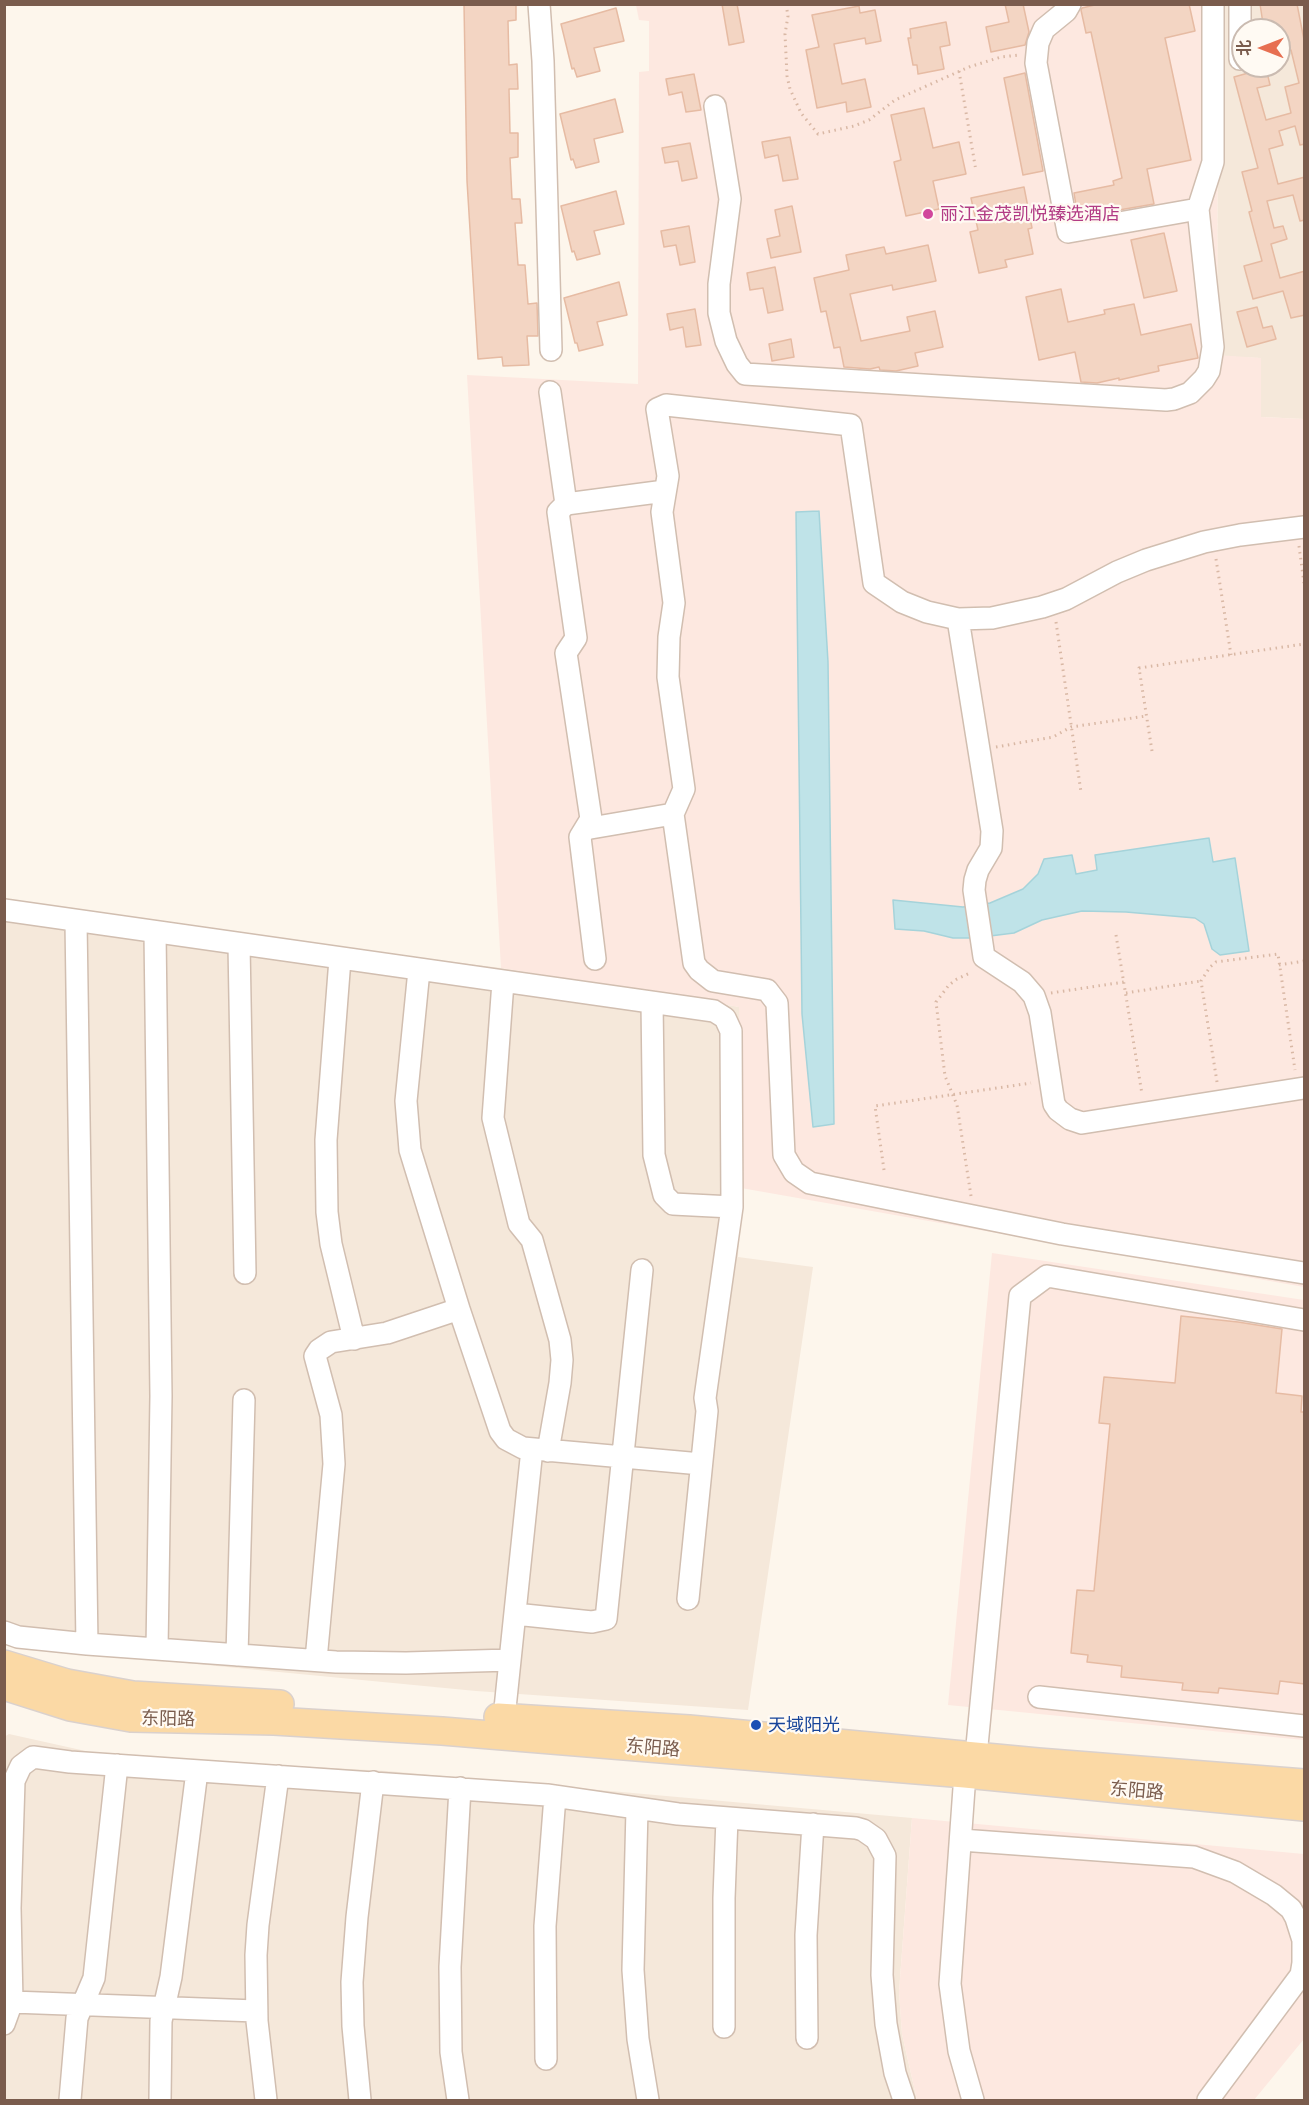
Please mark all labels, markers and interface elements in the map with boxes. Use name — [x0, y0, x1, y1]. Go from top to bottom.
north arrow — [1231, 18, 1291, 78]
text: 北 — [1235, 40, 1254, 56]
place label: 丽江金茂凯悦臻选酒店 — [940, 203, 1120, 225]
marker: 丽江金茂凯悦臻选酒店 — [921, 207, 935, 221]
street label: 东阳路 — [141, 1708, 195, 1730]
place label: 天域阳光 — [768, 1714, 840, 1736]
marker: 天域阳光 — [749, 1718, 763, 1732]
street label: 东阳路 — [625, 1735, 681, 1761]
street label: 东阳路 — [1109, 1778, 1165, 1804]

